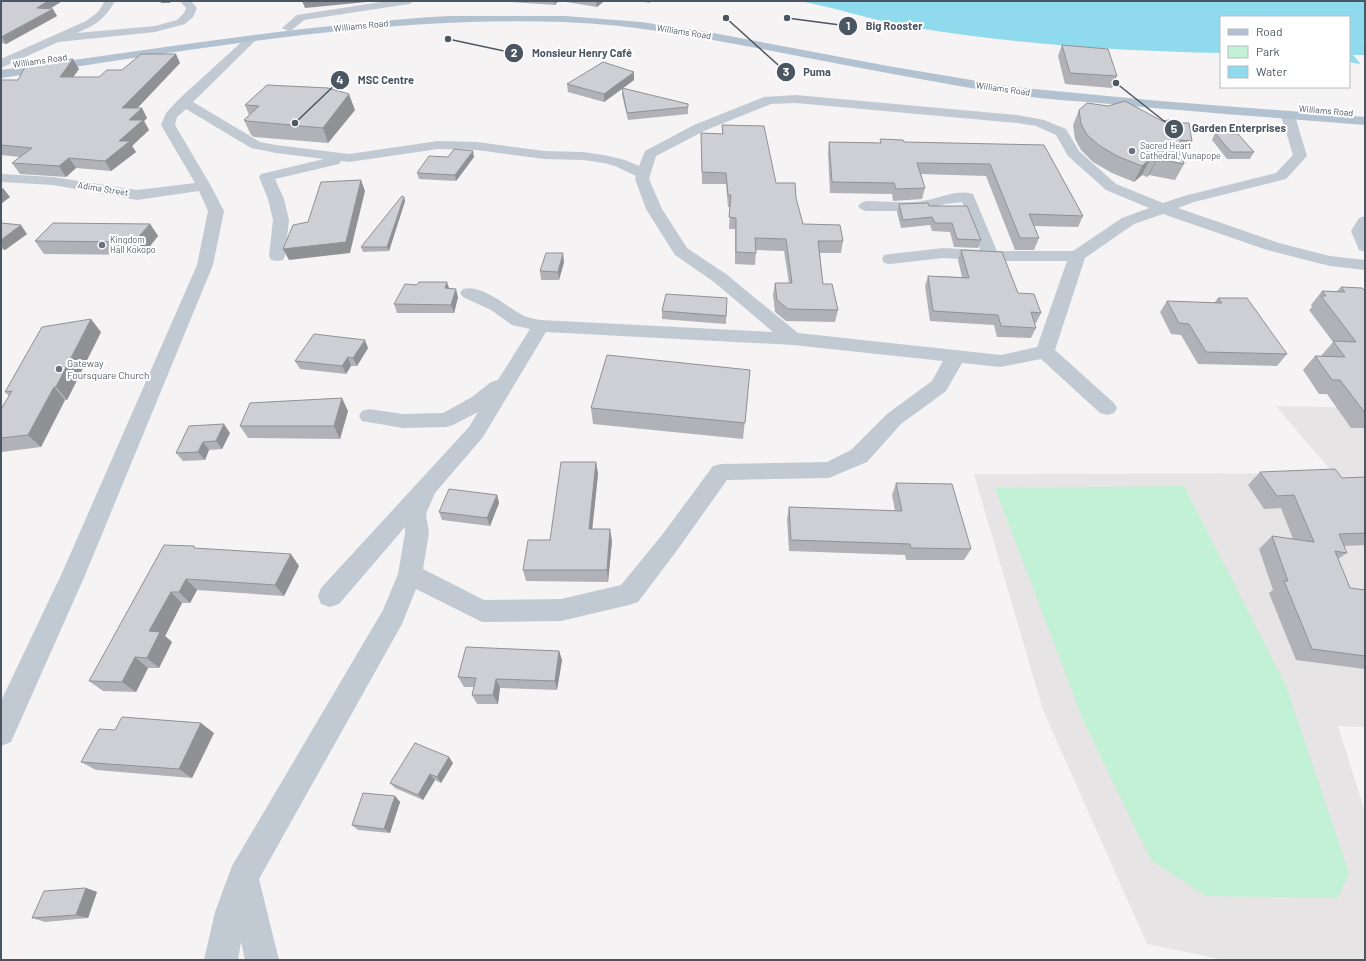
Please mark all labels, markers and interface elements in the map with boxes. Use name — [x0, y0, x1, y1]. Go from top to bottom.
callout: Big Rooster — [838, 15, 931, 38]
legend — [1220, 16, 1350, 88]
street label: Williams Road — [333, 17, 389, 34]
text: 1 — [846, 18, 850, 32]
text: Big Rooster — [866, 19, 923, 32]
street label: Williams Road — [656, 22, 712, 41]
text: Road — [1256, 24, 1283, 38]
callout: Monsieur Henry Café — [504, 42, 640, 65]
text: Park — [1256, 44, 1280, 58]
text: 2 — [511, 45, 518, 59]
text: Monsieur Henry Café — [532, 46, 632, 59]
street label: Williams Road — [12, 51, 68, 70]
callout: Puma — [776, 61, 839, 84]
text: 3 — [783, 64, 789, 78]
text: Water — [1256, 64, 1288, 78]
text: Puma — [803, 65, 831, 78]
callout: MSC Centre — [330, 68, 422, 91]
text: 4 — [336, 72, 344, 86]
text: MSC Centre — [358, 73, 414, 86]
street label: Williams Road — [975, 79, 1031, 98]
street label: Williams Road — [1298, 103, 1354, 118]
callout: Garden Enterprises — [1164, 117, 1294, 140]
text: 5 — [1171, 121, 1178, 135]
text: Garden Enterprises — [1192, 121, 1286, 134]
place label: Sacred Heart Cathedral, Vunapope — [1140, 140, 1221, 161]
marker: Sacred Heart Cathedral, Vunapope — [1127, 146, 1137, 156]
street label: Adima Street — [77, 179, 129, 198]
place label: Kingdom Hall Kokopo — [110, 234, 156, 255]
marker: Kingdom Hall Kokopo — [97, 240, 107, 250]
place label: Gateway Foursquare Church — [67, 357, 149, 381]
marker: Gateway Foursquare Church — [54, 364, 64, 374]

